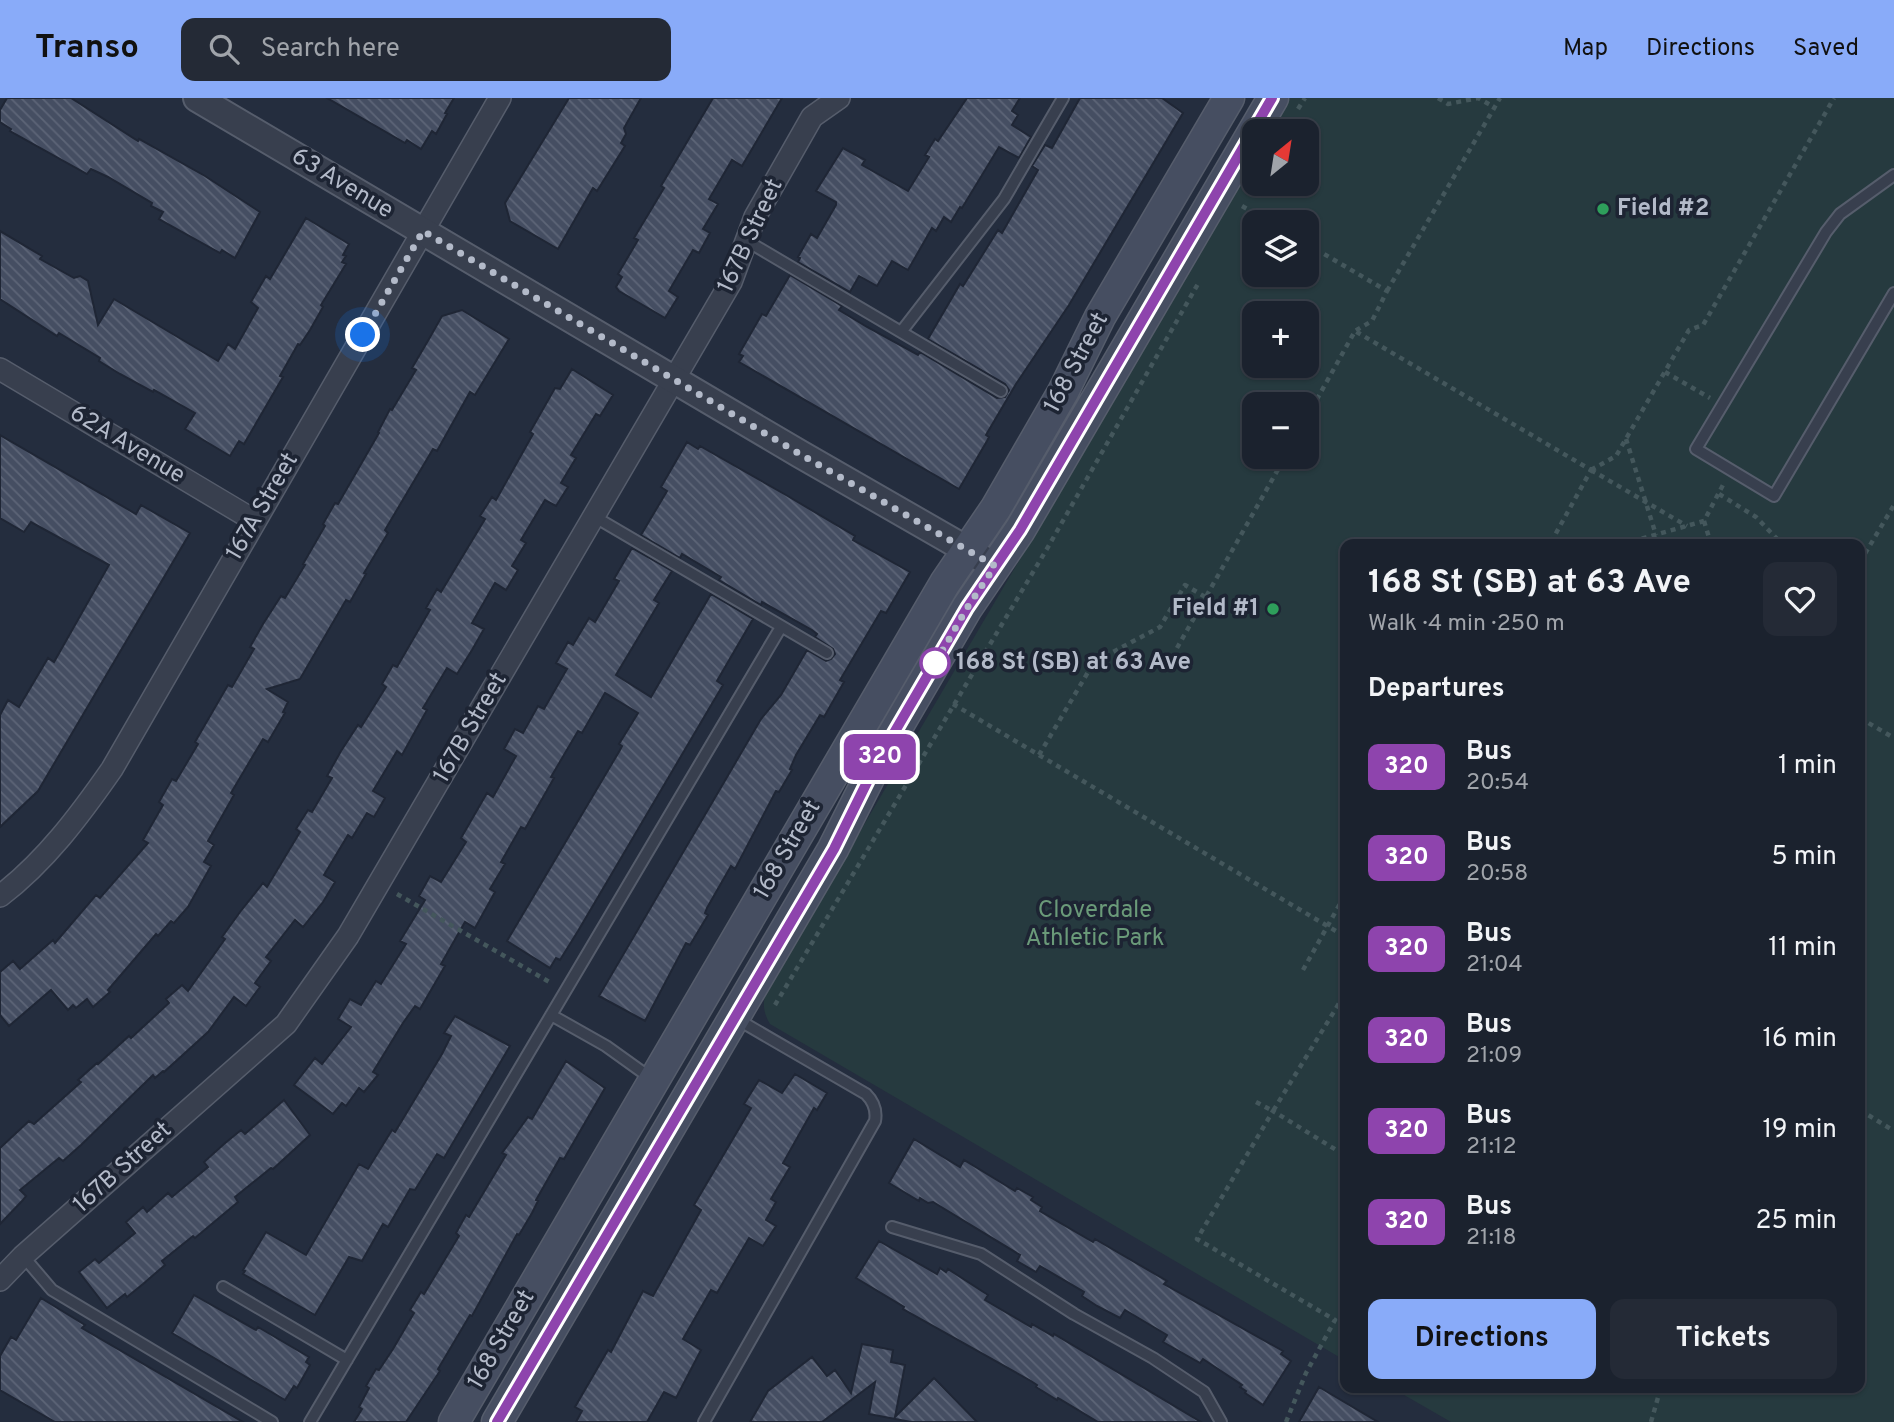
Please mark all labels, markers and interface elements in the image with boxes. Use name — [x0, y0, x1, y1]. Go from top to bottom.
search box — [181, 18, 671, 81]
text: Transo — [35, 28, 139, 70]
icon: search — [205, 30, 243, 68]
text: Search here — [261, 33, 400, 66]
text: Map — [1563, 34, 1608, 64]
text: Directions — [1646, 34, 1755, 64]
text: Saved — [1793, 34, 1859, 64]
north arrow — [1242, 119, 1320, 196]
map controls — [1242, 119, 1319, 469]
street label: 63 Avenue — [286, 142, 398, 226]
street label: 167B Street — [711, 174, 791, 298]
place label: Field #2 — [1617, 194, 1709, 224]
marker: Field #2 — [1595, 201, 1611, 217]
button: layers — [1242, 210, 1319, 287]
button: + — [1242, 301, 1319, 378]
street label: 168 Street — [1038, 308, 1116, 418]
your location — [345, 317, 380, 352]
button: − — [1242, 392, 1319, 469]
street label: 62A Avenue — [64, 399, 190, 491]
street label: 167A Street — [220, 448, 306, 566]
button: heart — [1763, 562, 1837, 636]
text: 168 St (SB) at 63 Ave — [1368, 563, 1691, 605]
place label: Field #1 — [1172, 594, 1259, 624]
marker: Field #1 — [1265, 601, 1281, 617]
text: Walk · 4 min · 250 m — [1368, 610, 1565, 639]
marker: 168 St (SB) at 63 Ave — [920, 648, 950, 678]
place label: 168 St (SB) at 63 Ave — [956, 648, 1191, 678]
street label: 167B Street — [427, 667, 515, 789]
text: Departures — [1368, 673, 1505, 706]
line badge: 320 — [840, 734, 920, 780]
text: Bus — [1466, 736, 1512, 769]
text: 320 — [858, 742, 902, 772]
text: 1 min — [1778, 750, 1837, 783]
text: 320 — [1384, 752, 1429, 782]
text: 20:54 — [1466, 769, 1529, 798]
street label: 168 Street — [748, 795, 828, 905]
text: Bus — [1466, 827, 1512, 860]
text: 5 min — [1771, 841, 1837, 874]
text: 320 — [1384, 843, 1429, 873]
text: 20:58 — [1466, 860, 1528, 889]
park label: Cloverdale Athletic Park — [1026, 896, 1164, 954]
text: Bus — [1466, 918, 1512, 951]
text: 11 min — [1768, 932, 1837, 965]
text: 320 — [1384, 934, 1429, 964]
text: 21:04 — [1466, 951, 1523, 980]
text: Bus — [1466, 1009, 1512, 1042]
text: 16 min — [1762, 1023, 1837, 1056]
text: 320 — [1384, 1025, 1429, 1055]
text: 21:09 — [1466, 1042, 1522, 1071]
text: Bus — [1466, 1100, 1512, 1133]
text: 19 min — [1762, 1114, 1837, 1147]
street label: 167B Street — [67, 1116, 179, 1220]
text: 320 — [1384, 1116, 1429, 1146]
text: 21:12 — [1466, 1133, 1517, 1162]
text: Bus — [1466, 1191, 1512, 1224]
text: 25 min — [1756, 1205, 1837, 1238]
text: 320 — [1384, 1207, 1429, 1237]
text: 21:18 — [1466, 1224, 1516, 1253]
street label: 168 Street — [462, 1285, 542, 1395]
button: Directions — [1368, 1299, 1596, 1379]
button: Tickets — [1610, 1299, 1837, 1379]

